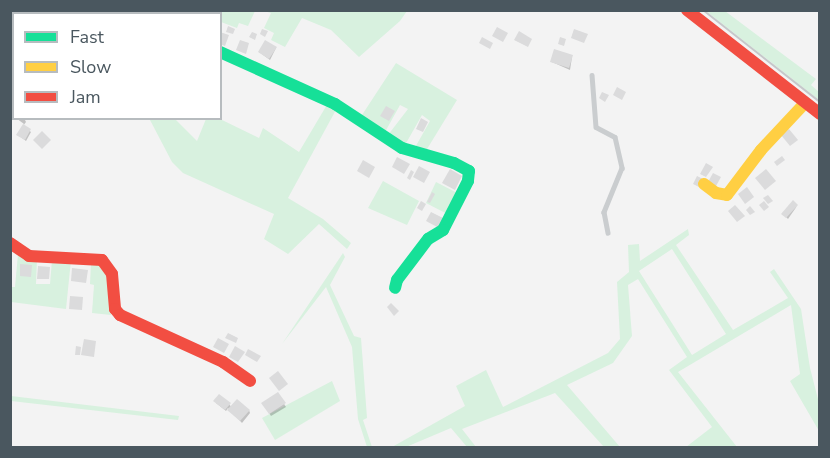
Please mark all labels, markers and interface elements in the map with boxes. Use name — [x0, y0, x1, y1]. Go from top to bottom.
legend — [12, 12, 222, 120]
text: Fast — [70, 25, 104, 49]
text: Slow — [70, 55, 111, 79]
text: Jam — [70, 85, 101, 109]

